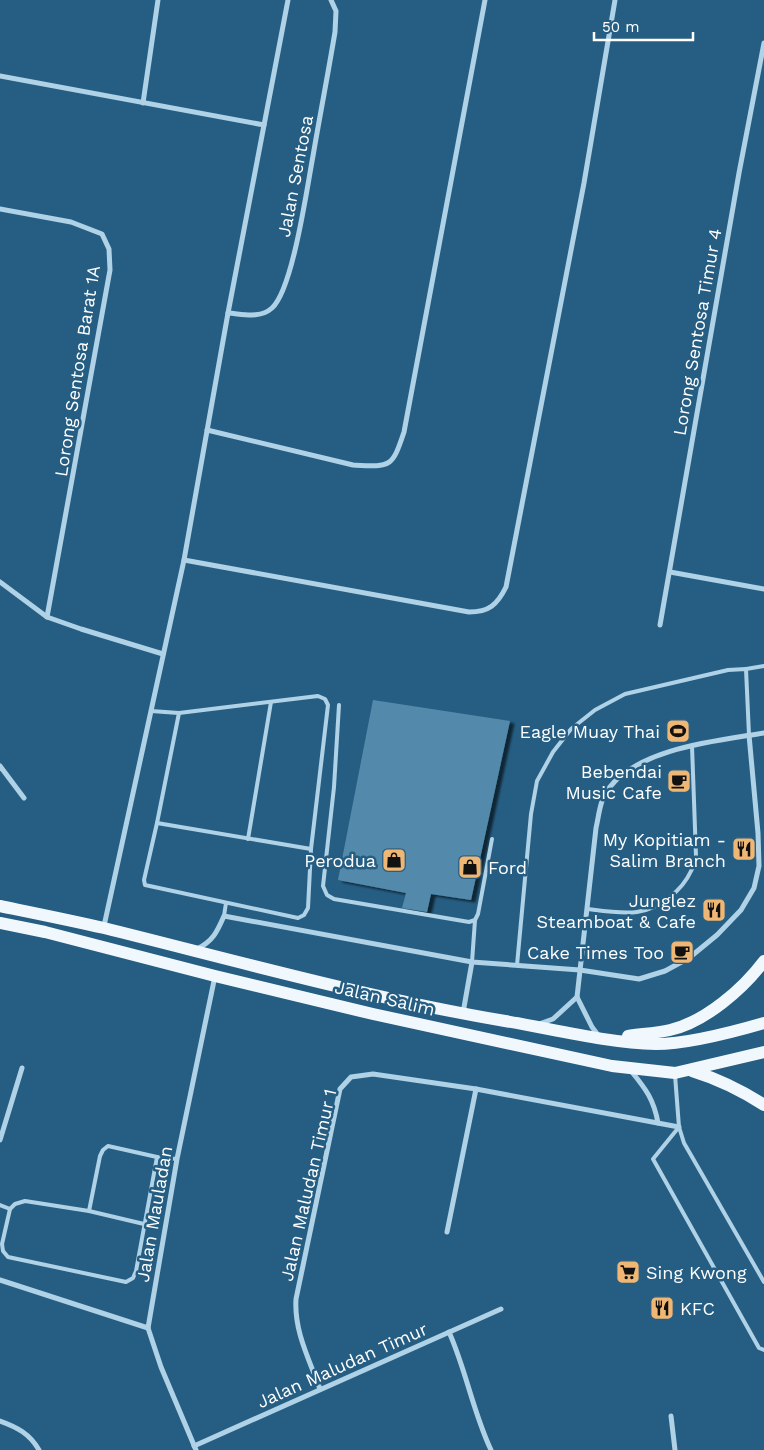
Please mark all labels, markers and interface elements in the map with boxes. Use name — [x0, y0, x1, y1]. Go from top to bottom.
scale bar — [594, 10, 693, 42]
text: 50 m — [602, 18, 639, 36]
street label: Jalan Sentosa — [273, 113, 317, 239]
street label: Lorong Sentosa Timur 4 — [668, 227, 726, 437]
street label: Lorong Sentosa Barat 1A — [50, 264, 104, 478]
sports icon: Eagle Muay Thai — [665, 718, 691, 744]
place label: Eagle Muay Thai — [520, 721, 660, 742]
place label: Bebendai Music Cafe — [566, 761, 662, 803]
cafe icon: Bebendai Music Cafe — [666, 768, 692, 794]
place label: My Kopitiam - Salim Branch — [603, 829, 726, 871]
restaurant icon: My Kopitiam - Salim Branch — [731, 836, 757, 862]
shop icon: Perodua — [381, 847, 407, 873]
place label: Perodua — [304, 850, 376, 871]
shop icon: Ford — [457, 854, 483, 880]
place label: Ford — [488, 857, 527, 878]
place label: Junglez Steamboat & Cafe — [537, 890, 696, 932]
restaurant icon: Junglez Steamboat & Cafe — [701, 897, 727, 923]
cafe icon: Cake Times Too — [669, 939, 695, 965]
place label: Cake Times Too — [527, 942, 664, 963]
street label: Jalan Salim — [333, 976, 437, 1020]
street label: Jalan Maludan Timur 1 — [276, 1087, 340, 1283]
street label: Jalan Mauladan — [132, 1144, 176, 1284]
supermarket icon: Sing Kwong — [615, 1259, 641, 1285]
place label: Sing Kwong — [646, 1262, 747, 1283]
restaurant icon: KFC — [649, 1295, 675, 1321]
place label: KFC — [680, 1298, 715, 1319]
street label: Jalan Maludan Timur — [254, 1318, 430, 1412]

